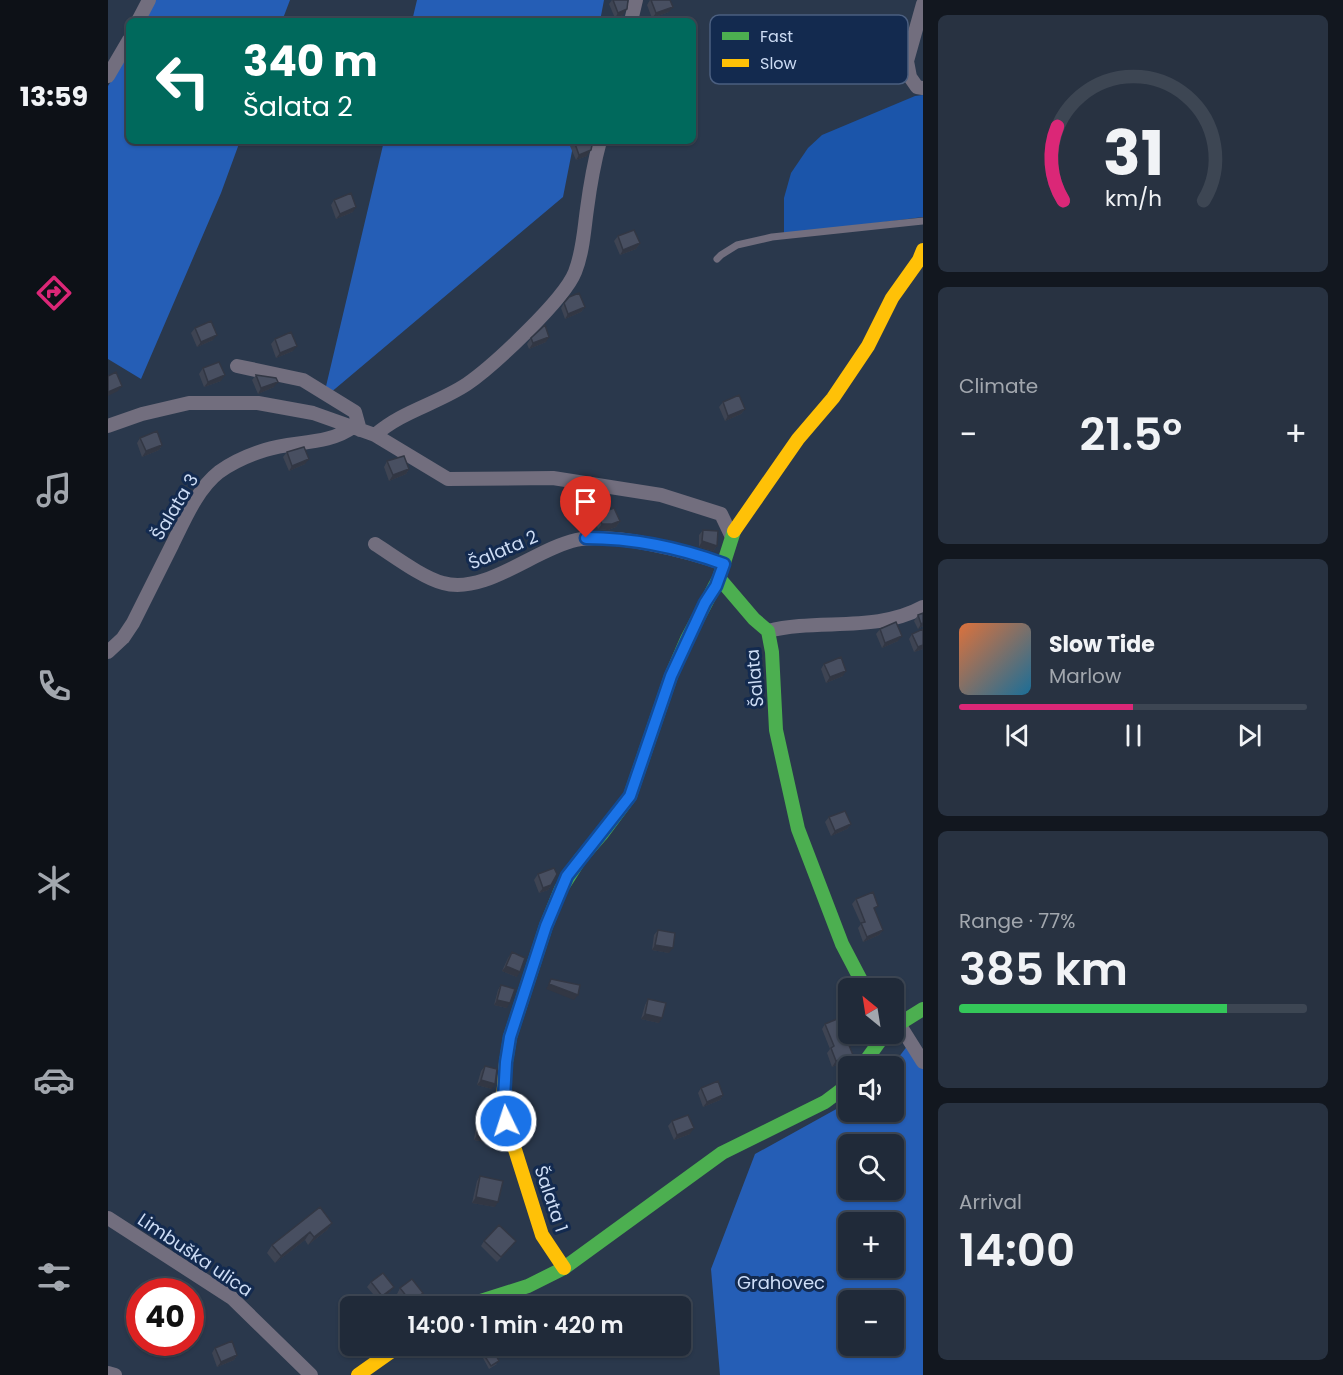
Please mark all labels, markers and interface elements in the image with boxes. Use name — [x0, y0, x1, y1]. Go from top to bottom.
legend — [710, 15, 908, 84]
text: Fast — [760, 25, 793, 48]
text: 340 m — [243, 32, 378, 91]
icon: left — [144, 42, 222, 120]
text: Slow — [760, 52, 797, 75]
text: 13:59 — [20, 78, 88, 115]
text: Šalata 2 — [243, 88, 353, 125]
text: 31 — [1102, 109, 1164, 197]
text: km/h — [1104, 183, 1162, 214]
icon: directions — [33, 272, 75, 314]
text: Climate — [959, 372, 1038, 400]
text: 21.5° — [1079, 403, 1182, 466]
text: − — [959, 411, 977, 458]
text: + — [1284, 411, 1307, 458]
icon: music — [33, 469, 75, 511]
street label: Šalata 3 — [145, 469, 204, 545]
pin — [560, 476, 611, 538]
icon: arrive — [569, 485, 602, 518]
street label: Šalata 2 — [464, 524, 541, 575]
text: Slow Tide — [1049, 629, 1155, 660]
street label: Šalata — [740, 648, 769, 708]
text: Marlow — [1049, 662, 1121, 690]
icon: phone — [33, 665, 75, 707]
icon: previous — [1001, 719, 1034, 752]
icon: pause — [1117, 719, 1150, 752]
icon: next — [1233, 719, 1266, 752]
icon: climate — [33, 862, 75, 904]
text: Range · 77% — [959, 907, 1075, 935]
text: 385 km — [959, 938, 1128, 1001]
north arrow — [838, 978, 904, 1044]
map controls — [838, 978, 904, 1356]
button: sound — [838, 1056, 904, 1122]
icon: car — [33, 1059, 75, 1101]
position arrow — [474, 1089, 538, 1153]
button: search — [838, 1134, 904, 1200]
street label: Šalata 1 — [528, 1162, 574, 1235]
text: Arrival — [959, 1188, 1022, 1216]
street label: Limbuška ulica — [133, 1207, 258, 1302]
button: + — [838, 1212, 904, 1278]
text: 14:00 — [959, 1219, 1075, 1282]
icon: filters — [33, 1256, 75, 1298]
park label: Grahovec — [737, 1270, 825, 1295]
speed limit sign: 40 — [126, 1278, 204, 1356]
button: − — [838, 1290, 904, 1356]
text: 14:00 · 1 min · 420 m — [407, 1310, 624, 1341]

